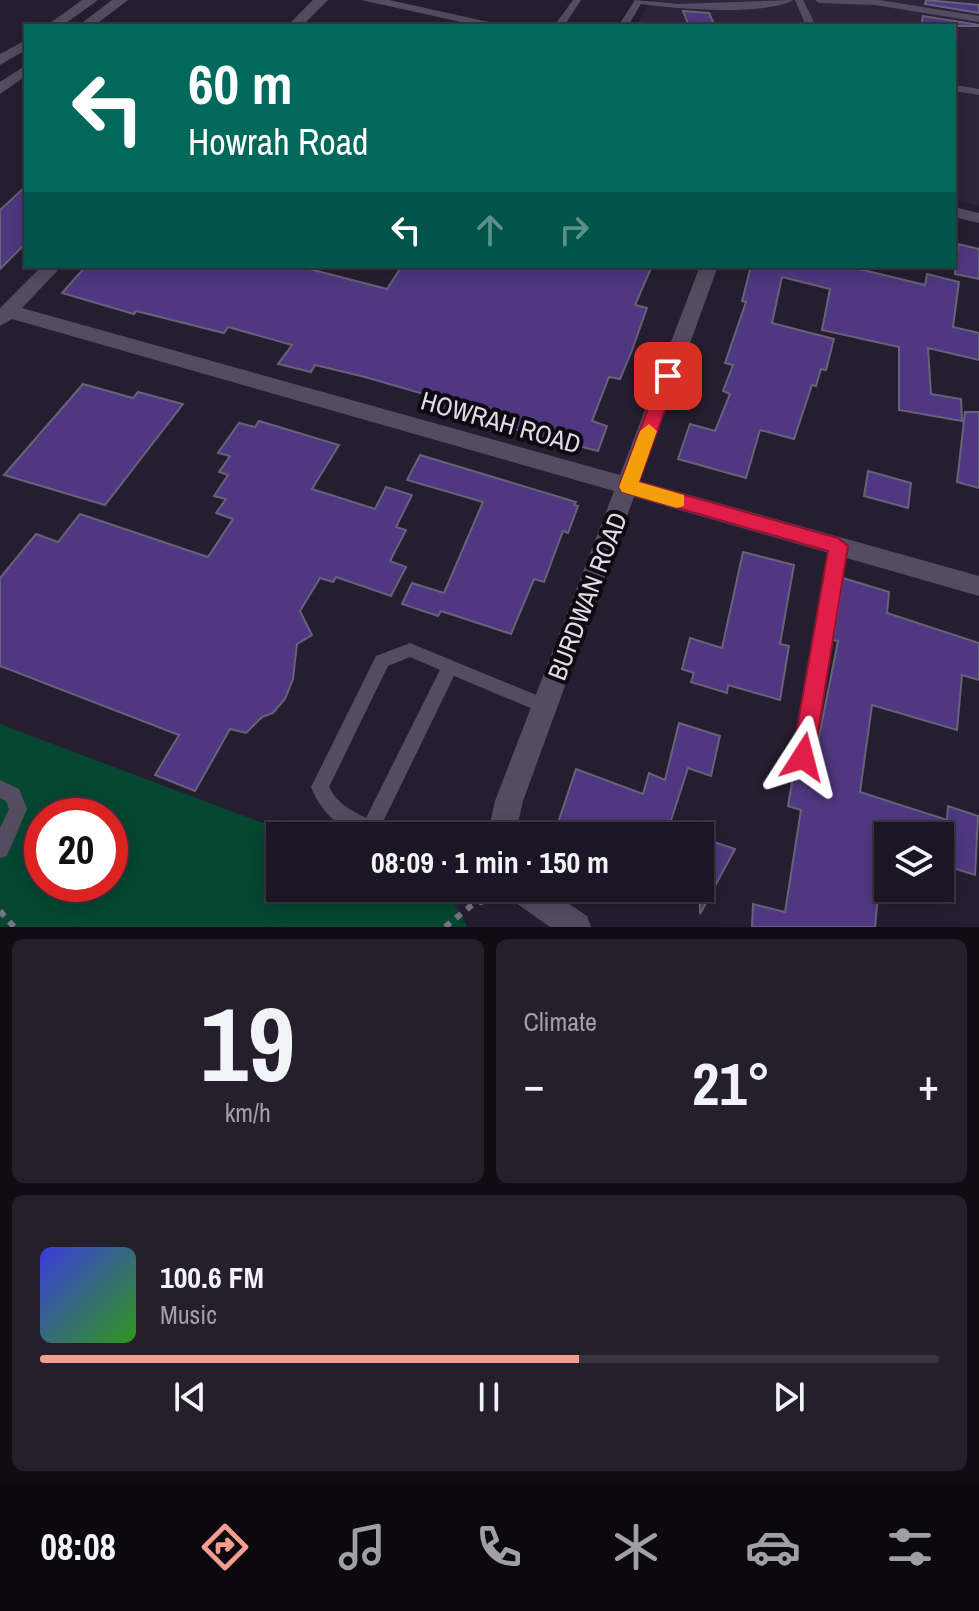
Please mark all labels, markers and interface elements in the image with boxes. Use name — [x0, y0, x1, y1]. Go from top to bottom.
text: 60 m — [188, 46, 293, 121]
icon: left — [56, 56, 160, 160]
text: Howrah Road — [188, 118, 368, 166]
icon: left — [384, 208, 428, 252]
icon: ahead — [468, 208, 512, 252]
icon: right — [552, 208, 596, 252]
pin — [634, 342, 702, 410]
icon: arrive — [646, 354, 690, 398]
street label: HOWRAH ROAD — [417, 382, 585, 462]
street label: BURDWAN ROAD — [539, 507, 635, 685]
position arrow — [761, 715, 845, 799]
speed limit sign: 20 — [24, 798, 128, 902]
map controls — [874, 822, 954, 902]
button: layers — [874, 822, 954, 902]
text: 08:09 · 1 min · 150 m — [371, 842, 609, 882]
text: 19 — [200, 973, 295, 1113]
text: Climate — [524, 1004, 597, 1039]
text: 21° — [692, 1043, 771, 1124]
text: − — [524, 1054, 545, 1114]
text: + — [918, 1054, 939, 1114]
text: km/h — [225, 1095, 271, 1130]
text: 100.6 FM — [160, 1257, 264, 1297]
text: Music — [160, 1297, 217, 1332]
icon: previous — [168, 1375, 212, 1419]
icon: pause — [467, 1375, 511, 1419]
icon: next — [767, 1375, 811, 1419]
icon: directions — [197, 1519, 253, 1575]
icon: music — [334, 1519, 390, 1575]
icon: phone — [471, 1519, 527, 1575]
icon: climate — [608, 1519, 664, 1575]
icon: car — [745, 1519, 801, 1575]
icon: filters — [882, 1519, 938, 1575]
text: 08:08 — [41, 1523, 116, 1571]

